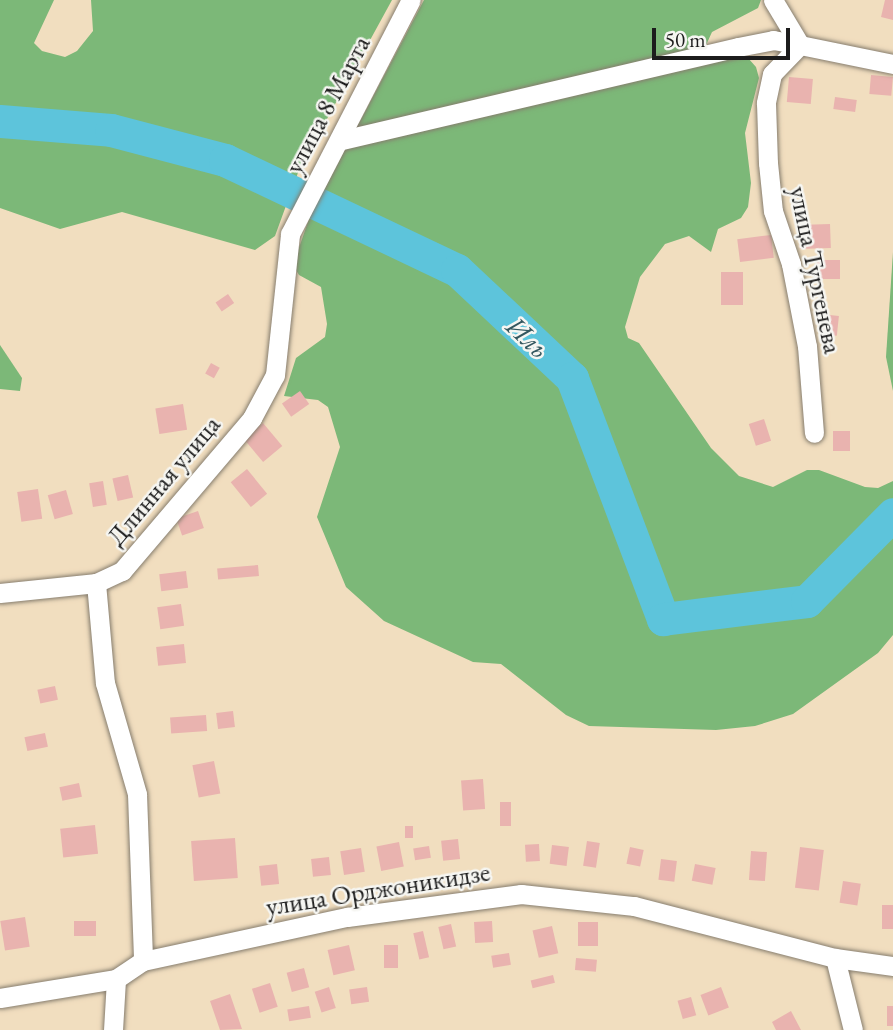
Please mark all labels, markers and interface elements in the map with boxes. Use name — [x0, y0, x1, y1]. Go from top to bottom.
scale bar — [655, 14, 793, 58]
text: 50 m — [665, 26, 706, 53]
street label: улица 8 Марта — [279, 31, 377, 179]
street label: улица Тургенева — [782, 184, 848, 356]
water label: Иль — [500, 309, 556, 365]
street label: Длинная улица — [101, 410, 227, 552]
street label: улица Орджоникидзе — [264, 857, 492, 923]

